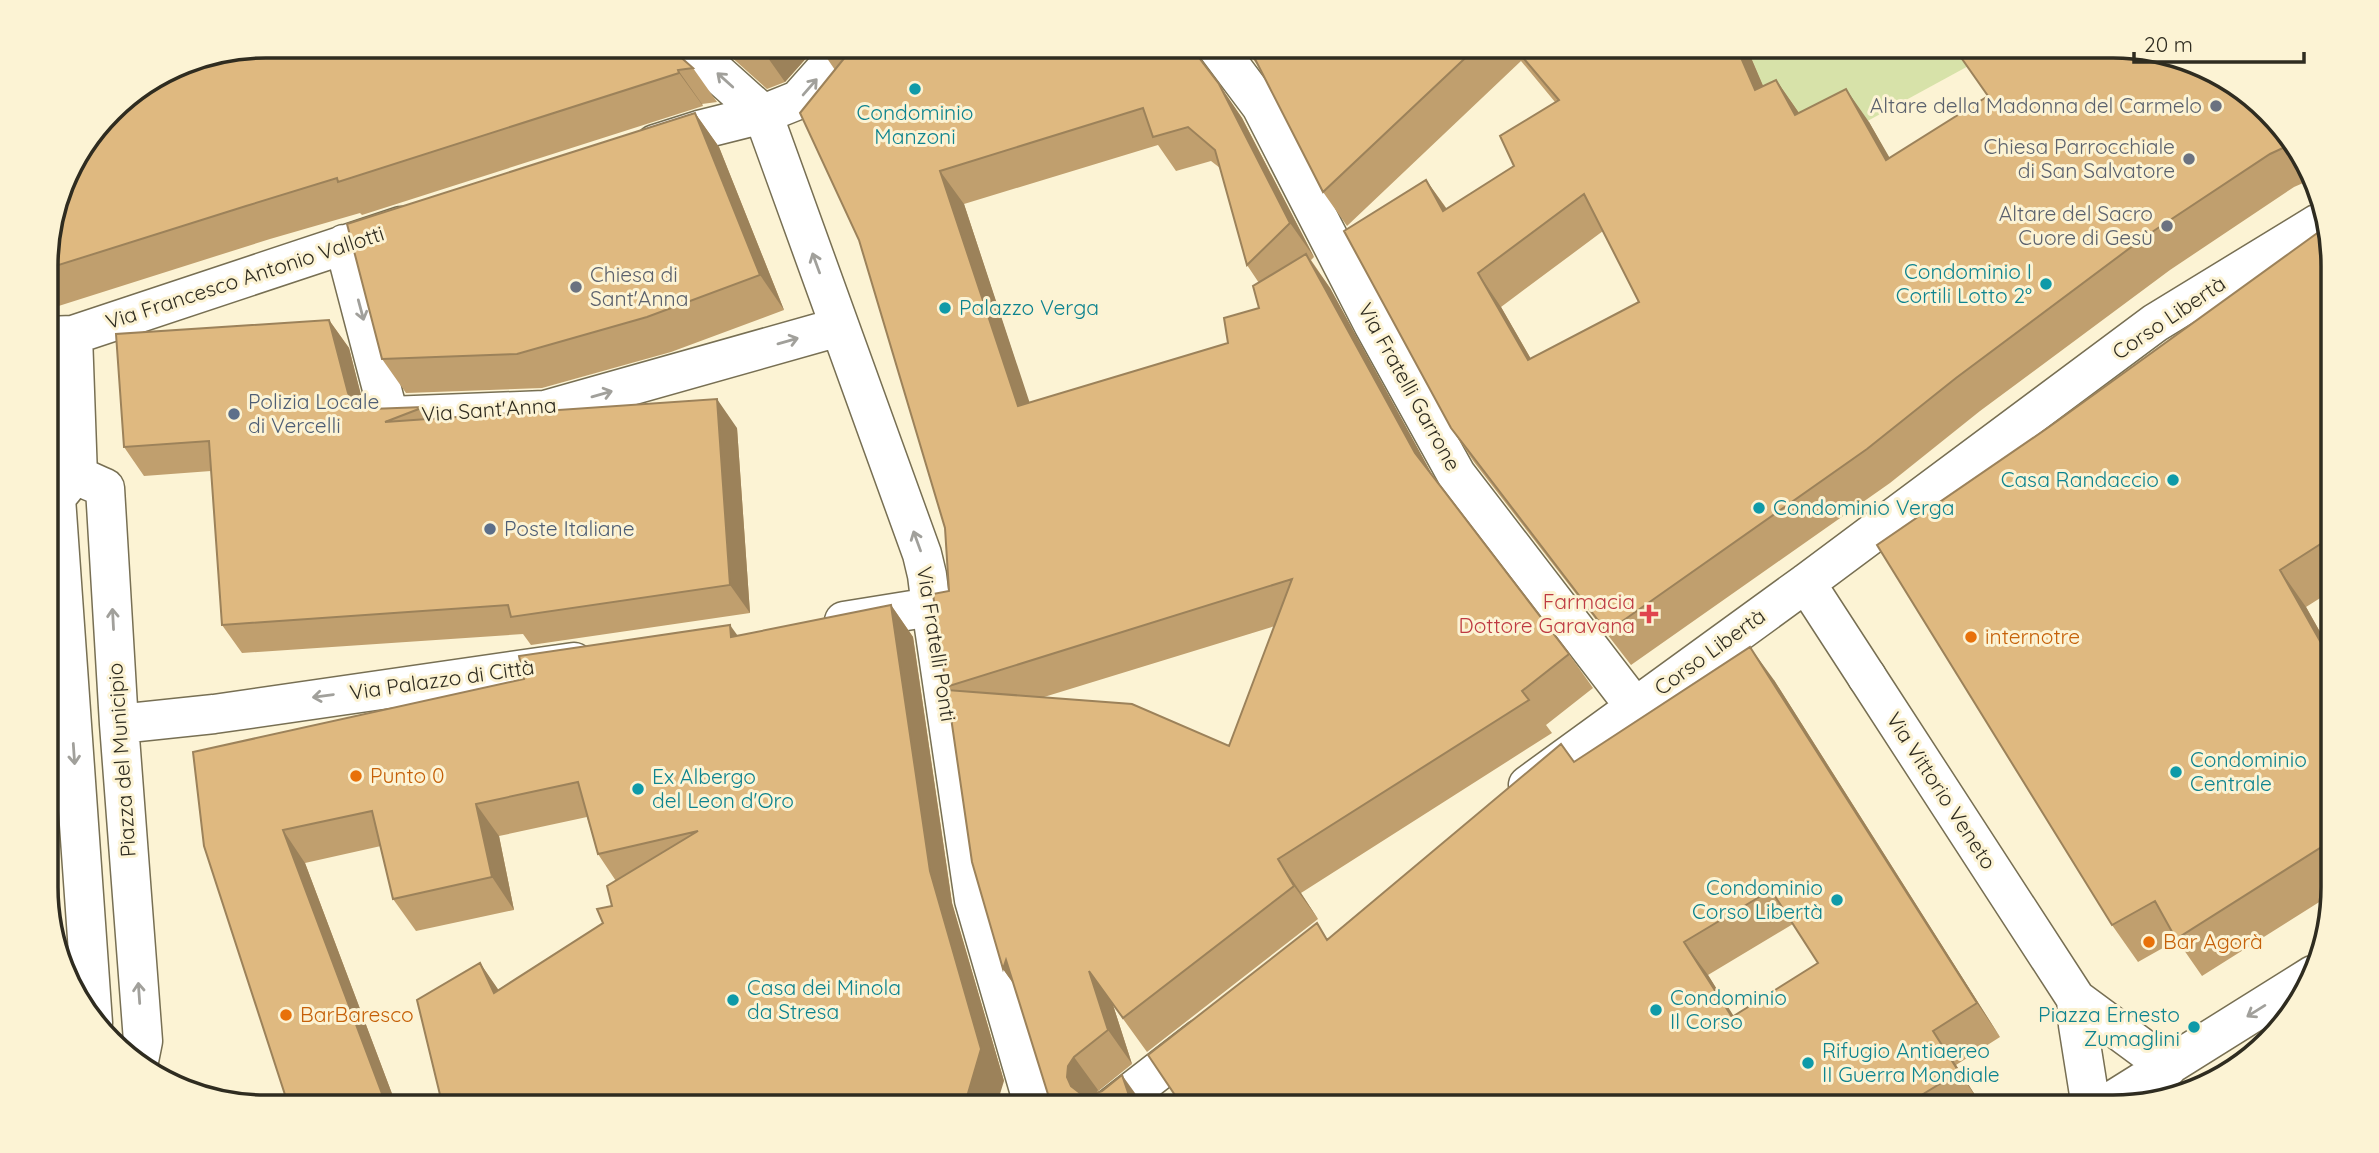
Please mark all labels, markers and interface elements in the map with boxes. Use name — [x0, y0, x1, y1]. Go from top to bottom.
scale bar — [2134, 21, 2304, 65]
text: 20 m — [2144, 31, 2193, 57]
one-way arrow — [716, 72, 734, 88]
one-way arrow — [802, 79, 818, 97]
marker: Condominio Manzoni — [907, 81, 923, 97]
place label: Altare della Madonna del Carmelo — [1870, 92, 2202, 118]
marker: Altare della Madonna del Carmelo — [2208, 98, 2224, 114]
place label: Condominio Manzoni — [857, 99, 973, 149]
place label: Chiesa Parrocchiale di San Salvatore — [1984, 133, 2175, 183]
marker: Chiesa Parrocchiale di San Salvatore — [2181, 151, 2197, 167]
place label: Altare del Sacro Cuore di Gesù — [1999, 200, 2153, 250]
marker: Altare del Sacro Cuore di Gesù — [2159, 218, 2175, 234]
street label: Via Francesco Antonio Vallotti — [102, 220, 387, 334]
one-way arrow — [809, 252, 821, 274]
place label: Condominio I Cortili Lotto 2° — [1896, 258, 2032, 308]
place label: Chiesa di Sant'Anna — [590, 261, 688, 311]
street label: Corso Libertà — [2107, 270, 2230, 365]
marker: Condominio I Cortili Lotto 2° — [2038, 276, 2054, 292]
marker: Chiesa di Sant'Anna — [568, 279, 584, 295]
place label: Palazzo Verga — [959, 294, 1099, 320]
one-way arrow — [355, 298, 368, 321]
street label: Via Fratelli Garrone — [1353, 298, 1467, 475]
marker: Palazzo Verga — [937, 300, 953, 316]
one-way arrow — [777, 334, 799, 347]
one-way arrow — [591, 387, 613, 400]
place label: Polizia Locale di Vercelli — [248, 388, 379, 438]
street label: Via Sant'Anna — [421, 391, 557, 427]
marker: Polizia Locale di Vercelli — [226, 406, 242, 422]
place label: Casa Randaccio — [2001, 466, 2159, 492]
marker: Casa Randaccio — [2165, 472, 2181, 488]
place label: Condominio Verga — [1773, 494, 1954, 520]
marker: Condominio Verga — [1751, 500, 1767, 516]
place label: Poste Italiane — [504, 515, 635, 541]
marker: Poste Italiane — [482, 521, 498, 537]
one-way arrow — [910, 530, 922, 552]
street label: Via Fratelli Ponti — [912, 564, 962, 723]
place label: Farmacia Dottore Garavana — [1458, 588, 1635, 638]
street label: Corso Libertà — [1649, 602, 1770, 700]
marker: Farmacia Dottore Garavana — [1641, 606, 1657, 622]
one-way arrow — [106, 609, 119, 631]
place label: internotre — [1985, 623, 2080, 649]
marker: internotre — [1963, 629, 1979, 645]
street label: Via Palazzo di Città — [348, 653, 536, 705]
street label: Piazza del Municipio — [101, 662, 141, 858]
one-way arrow — [312, 690, 335, 703]
street label: Via Vittorio Veneto — [1881, 707, 2002, 874]
one-way arrow — [68, 742, 81, 765]
place label: Condominio Centrale — [2190, 746, 2307, 796]
place label: Punto 0 — [370, 762, 444, 788]
place label: Ex Albergo del Leon d'Oro — [652, 763, 794, 813]
marker: Condominio Centrale — [2168, 764, 2184, 780]
marker: Punto 0 — [348, 768, 364, 784]
marker: Ex Albergo del Leon d'Oro — [630, 781, 646, 797]
place label: Condominio Corso Libertà — [1692, 874, 1823, 924]
marker: Condominio Corso Libertà — [1829, 892, 1845, 908]
place label: Bar Agorà — [2163, 928, 2263, 954]
marker: Bar Agorà — [2141, 934, 2157, 950]
place label: Casa dei Minola da Stresa — [747, 974, 901, 1024]
one-way arrow — [132, 982, 145, 1005]
place label: Condominio Il Corso — [1670, 984, 1787, 1034]
marker: Casa dei Minola da Stresa — [725, 992, 741, 1008]
place label: BarBaresco — [300, 1001, 414, 1027]
place label: Piazza Ernesto Zumaglini — [2038, 1001, 2180, 1051]
marker: Condominio Il Corso — [1648, 1002, 1664, 1018]
one-way arrow — [2246, 1005, 2266, 1019]
marker: BarBaresco — [278, 1007, 294, 1023]
marker: Piazza Ernesto Zumaglini — [2186, 1019, 2202, 1035]
place label: Rifugio Antiaereo II Guerra Mondiale — [1822, 1037, 2000, 1087]
marker: Rifugio Antiaereo II Guerra Mondiale — [1800, 1055, 1816, 1071]

